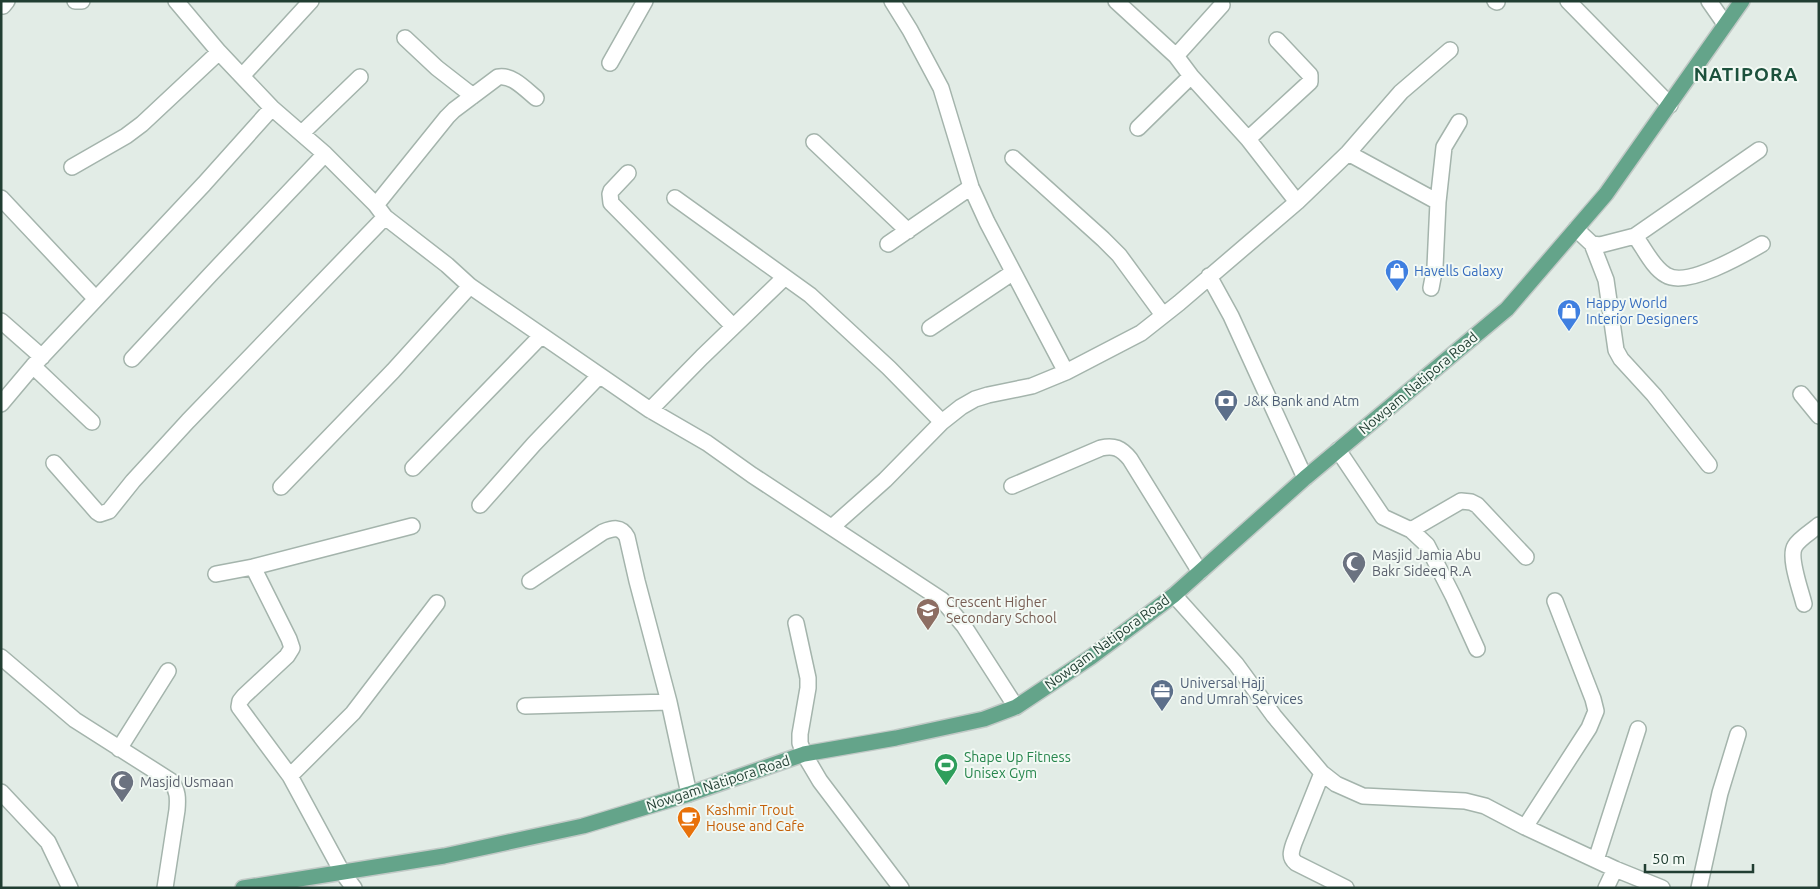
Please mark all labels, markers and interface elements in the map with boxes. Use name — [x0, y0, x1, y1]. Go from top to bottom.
district label: NATIPORA — [1694, 63, 1798, 85]
shop icon: Havells Galaxy — [1384, 258, 1410, 292]
place label: Havells Galaxy — [1414, 263, 1504, 279]
place label: Happy World Interior Designers — [1586, 295, 1698, 327]
shop icon: Happy World Interior Designers — [1556, 298, 1582, 332]
street label: Nowgam Natipora Road — [1355, 329, 1481, 437]
bank icon: J&K Bank and Atm — [1213, 388, 1239, 422]
place label: J&K Bank and Atm — [1244, 393, 1359, 409]
place label: Masjid Jamia Abu Bakr Sideeq R.A — [1372, 547, 1481, 579]
mosque icon: Masjid Jamia Abu Bakr Sideeq R.A — [1341, 550, 1367, 584]
street label: Nowgam Natipora Road — [1042, 591, 1172, 693]
place label: Crescent Higher Secondary School — [946, 594, 1057, 626]
school or university icon: Crescent Higher Secondary School — [915, 597, 941, 631]
place label: Universal Hajj and Umrah Services — [1180, 675, 1303, 707]
office icon: Universal Hajj and Umrah Services — [1149, 678, 1175, 712]
place label: Shape Up Fitness Unisex Gym — [964, 749, 1071, 781]
street label: Nowgam Natipora Road — [644, 752, 792, 814]
sports icon: Shape Up Fitness Unisex Gym — [933, 752, 959, 786]
mosque icon: Masjid Usmaan — [109, 769, 135, 803]
place label: Masjid Usmaan — [140, 774, 234, 790]
place label: Kashmir Trout House and Cafe — [706, 802, 804, 834]
cafe icon: Kashmir Trout House and Cafe — [676, 805, 702, 839]
scale bar — [1645, 842, 1752, 874]
text: 50 m — [1652, 850, 1685, 867]

